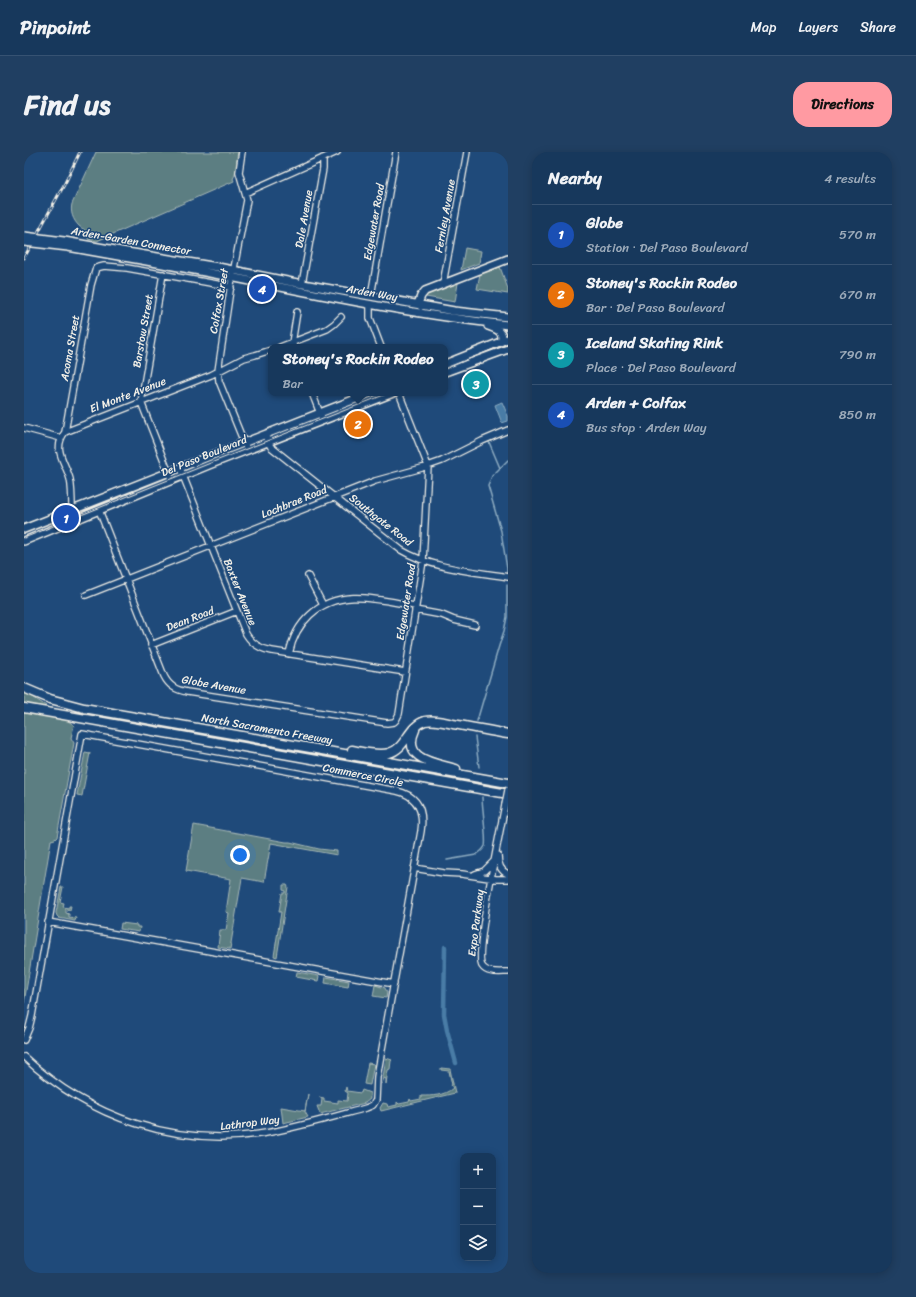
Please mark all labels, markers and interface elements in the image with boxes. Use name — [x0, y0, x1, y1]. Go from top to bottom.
text: Pinpoint — [20, 11, 91, 44]
text: Map — [751, 15, 776, 40]
text: Layers — [798, 15, 838, 40]
text: Share — [860, 15, 896, 40]
text: Find us — [24, 80, 111, 129]
button: Directions — [793, 82, 892, 127]
text: Nearby — [548, 163, 602, 193]
text: 4 results — [824, 167, 876, 190]
street label: Fernley Avenue — [429, 177, 461, 254]
street label: Edgewater Road — [358, 181, 390, 262]
street label: Dale Avenue — [290, 188, 319, 250]
text: Globe — [586, 210, 623, 236]
street label: Arden-Garden Connector — [69, 221, 194, 261]
text: 1 — [558, 223, 564, 246]
text: 570 m — [839, 223, 876, 246]
text: Station · Del Paso Boulevard — [586, 236, 748, 259]
street label: Colfax Street — [204, 266, 234, 335]
text: Stoney's Rockin Rodeo — [586, 270, 737, 296]
pin: 4 — [249, 274, 275, 304]
street label: Arden Way — [344, 279, 399, 307]
text: 2 — [557, 283, 565, 306]
text: 670 m — [840, 283, 876, 306]
street label: Barstow Street — [127, 292, 159, 369]
text: Bar · Del Paso Boulevard — [586, 296, 724, 319]
street label: Acoma Street — [55, 313, 85, 384]
text: Iceland Skating Rink — [586, 330, 723, 356]
text: 3 — [557, 343, 565, 366]
text: 790 m — [839, 343, 876, 366]
popup — [268, 344, 448, 396]
text: Stoney's Rockin Rodeo — [282, 346, 434, 372]
text: Place · Del Paso Boulevard — [586, 356, 736, 379]
pin: 3 — [463, 369, 489, 399]
street label: El Monte Avenue — [87, 372, 169, 418]
text: Bar — [282, 372, 303, 395]
text: Arden + Colfax — [586, 390, 686, 416]
text: 4 — [557, 403, 565, 426]
text: 850 m — [839, 403, 876, 426]
pin: 2 — [345, 409, 371, 439]
text: Bus stop · Arden Way — [586, 416, 707, 439]
street label: Del Paso Boulevard — [158, 430, 251, 482]
street label: Lochbrae Road — [258, 480, 331, 524]
street label: Southgate Road — [345, 489, 418, 552]
pin: 1 — [53, 503, 79, 533]
street label: Baxter Avenue — [218, 556, 262, 629]
street label: Edgewater Road — [391, 561, 422, 642]
street label: Dean Road — [163, 601, 218, 637]
street label: Globe Avenue — [180, 670, 248, 700]
street label: North Sacramento Freeway — [200, 708, 334, 750]
street label: Commerce Circle — [321, 758, 405, 792]
your location — [230, 845, 250, 865]
street label: Expo Parkway — [462, 888, 490, 958]
street label: Lathrop Way — [219, 1110, 281, 1136]
map controls — [460, 1153, 496, 1261]
button: + — [460, 1153, 496, 1189]
button: − — [460, 1189, 496, 1225]
button: layers — [460, 1225, 496, 1261]

